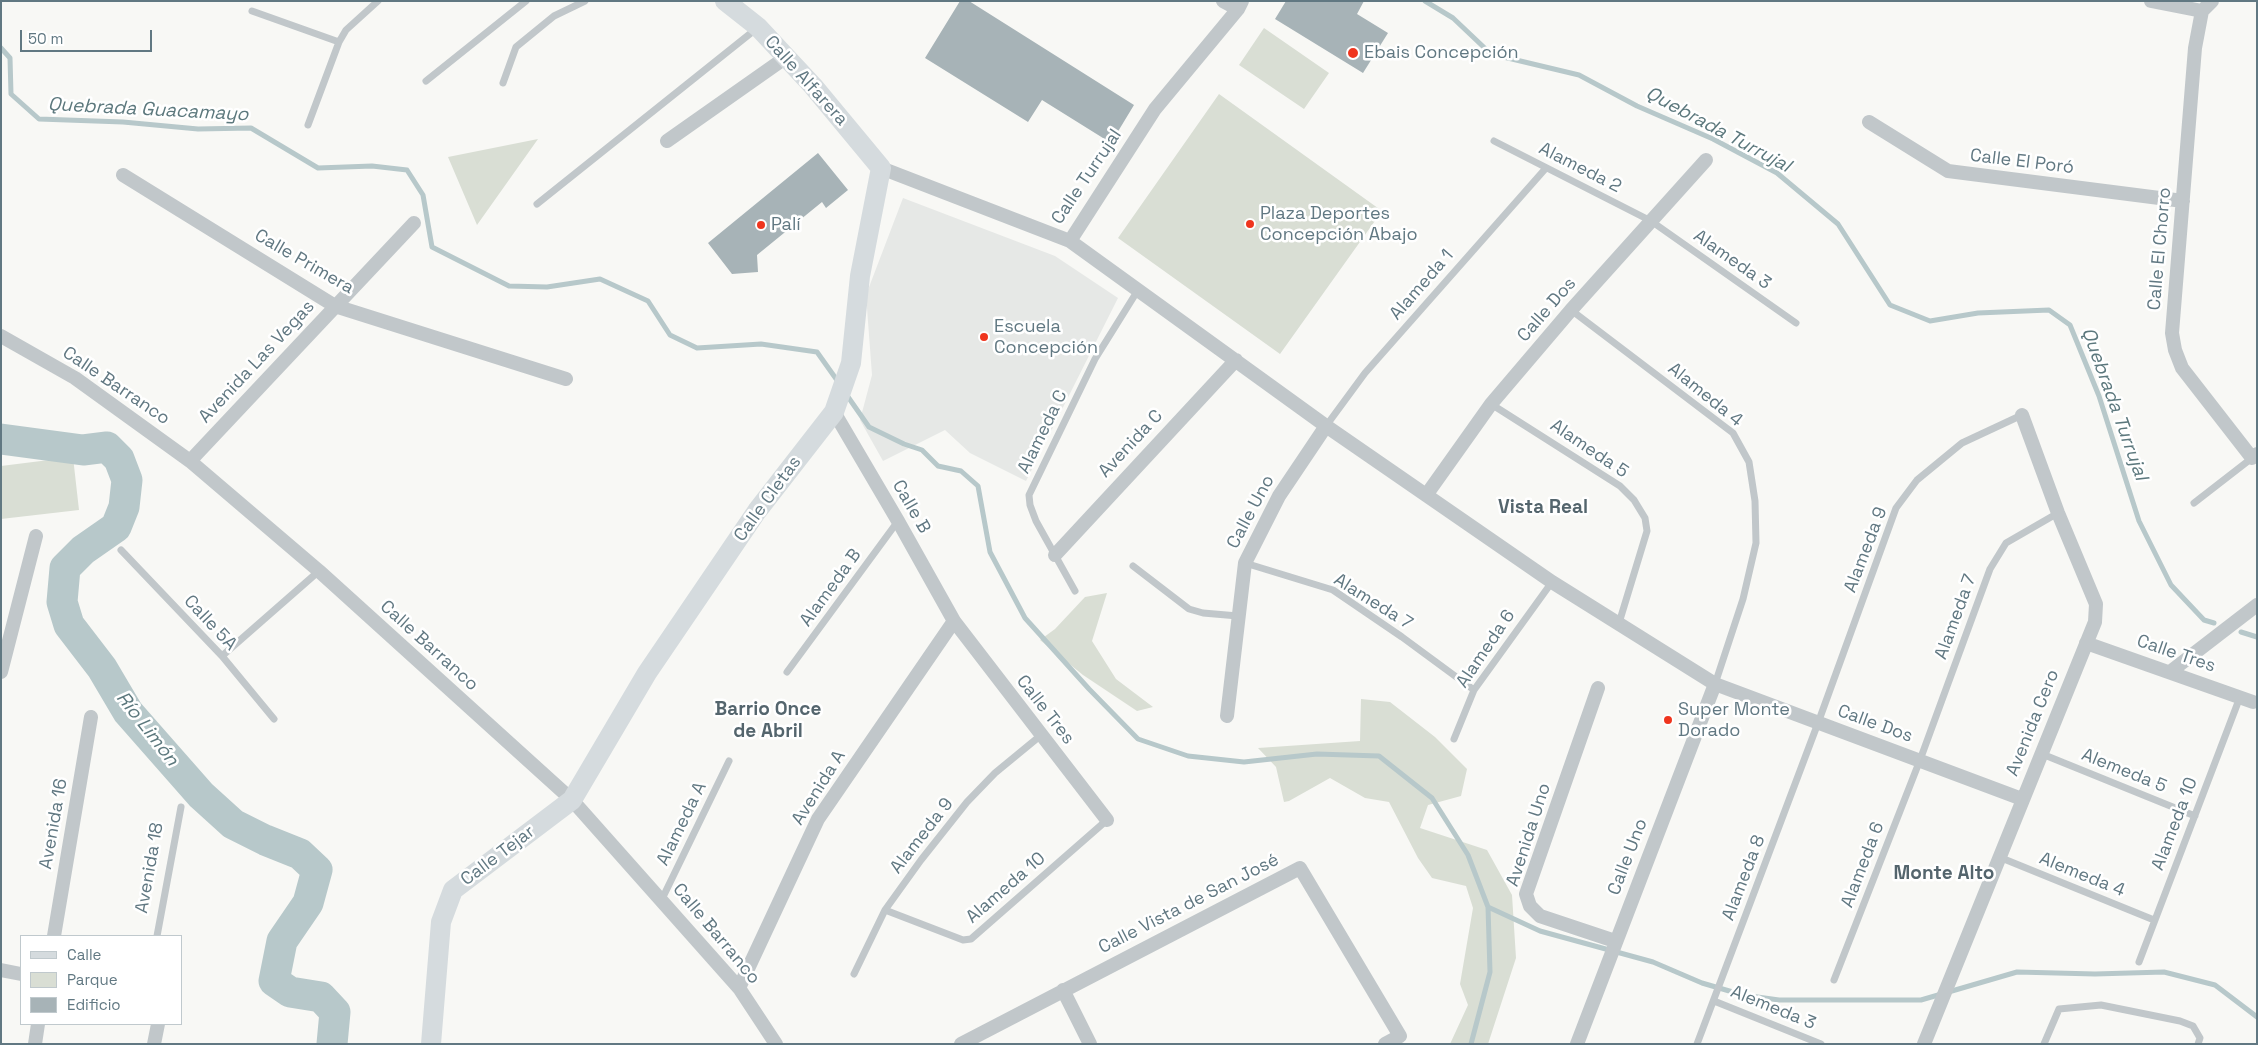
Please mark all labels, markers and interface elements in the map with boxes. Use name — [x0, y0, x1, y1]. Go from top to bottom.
scale bar — [22, 20, 155, 52]
text: 50 m — [28, 29, 63, 48]
street label: Calle Alfarera — [760, 31, 852, 131]
place label: Ebais Concepción — [1364, 42, 1519, 64]
marker: Ebais Concepción — [1346, 46, 1360, 60]
water label: Quebrada Turrujal — [1642, 82, 1794, 178]
water label: Quebrada Guacamayo — [47, 93, 249, 127]
street label: Calle Turrujal — [1047, 125, 1127, 229]
street label: Alameda 2 — [1535, 138, 1625, 198]
street label: Calle El Poró — [1969, 145, 2075, 179]
street label: Calle El Chorro — [2144, 187, 2176, 311]
place label: Plaza Deportes Concepción Abajo — [1260, 203, 1418, 245]
place label: Palí — [771, 214, 801, 236]
marker: Plaza Deportes Concepción Abajo — [1244, 218, 1256, 230]
marker: Palí — [755, 219, 767, 231]
street label: Calle Primera — [251, 225, 357, 299]
street label: Alameda 3 — [1689, 225, 1775, 295]
street label: Alameda 1 — [1386, 245, 1458, 325]
street label: Calle Dos — [1513, 273, 1581, 347]
street label: Avenida Las Vegas — [195, 296, 319, 428]
place label: Escuela Concepción — [994, 316, 1098, 358]
water label: Quebrada Turrujal — [2076, 324, 2152, 484]
marker: Escuela Concepción — [978, 331, 990, 343]
street label: Calle Barranco — [58, 342, 174, 430]
street label: Alameda 4 — [1663, 358, 1747, 432]
street label: Alameda C — [1013, 387, 1073, 477]
street label: Avenida C — [1094, 406, 1168, 482]
street label: Alameda 5 — [1546, 415, 1632, 483]
street label: Calle Cletas — [730, 452, 806, 546]
street label: Calle Uno — [1223, 472, 1279, 552]
street label: Calle B — [887, 477, 935, 537]
district label: Vista Real — [1498, 497, 1588, 519]
street label: Alameda 9 — [1840, 504, 1892, 596]
street label: Alameda B — [796, 545, 866, 631]
street label: Alameda 7 — [1330, 569, 1416, 635]
street label: Alameda 7 — [1931, 572, 1981, 662]
street label: Calle 5A — [179, 591, 241, 655]
street label: Calle Barranco — [375, 596, 483, 696]
street label: Alameda 6 — [1452, 606, 1520, 692]
street label: Calle Tres — [2134, 630, 2218, 678]
street label: Avenida Cero — [2002, 667, 2064, 779]
street label: Calle Tres — [1011, 671, 1079, 749]
water label: Río Limón — [111, 687, 183, 771]
district label: Barrio Once de Abril — [715, 699, 821, 743]
place label: Super Monte Dorado — [1678, 699, 1790, 742]
street label: Calle Dos — [1834, 700, 1916, 748]
marker: Super Monte Dorado — [1662, 714, 1674, 726]
street label: Alemeda 5 — [2078, 744, 2170, 798]
street label: Avenida A — [787, 747, 851, 829]
street label: Alameda 10 — [2147, 774, 2203, 874]
street label: Avenida 16 — [35, 777, 73, 871]
street label: Alameda A — [653, 779, 711, 869]
street label: Avenida Uno — [1502, 781, 1556, 889]
street label: Alameda 9 — [886, 794, 958, 878]
street label: Calle Uno — [1604, 816, 1652, 898]
street label: Alameda 6 — [1837, 819, 1889, 911]
street label: Avenida 18 — [131, 821, 169, 915]
street label: Calle Tejar — [457, 821, 539, 891]
street label: Alameda 8 — [1718, 832, 1770, 924]
street label: Alameda 10 — [962, 848, 1050, 928]
street label: Alemeda 4 — [2036, 848, 2128, 902]
street label: Calle Vista de San José — [1095, 849, 1283, 959]
district label: Monte Alto — [1894, 863, 1994, 885]
street label: Calle Barranco — [668, 879, 764, 989]
legend — [20, 935, 182, 1025]
text: Calle — [67, 945, 102, 964]
text: Parque — [67, 970, 118, 989]
street label: Alemeda 3 — [1727, 981, 1819, 1035]
text: Edificio — [67, 995, 121, 1014]

